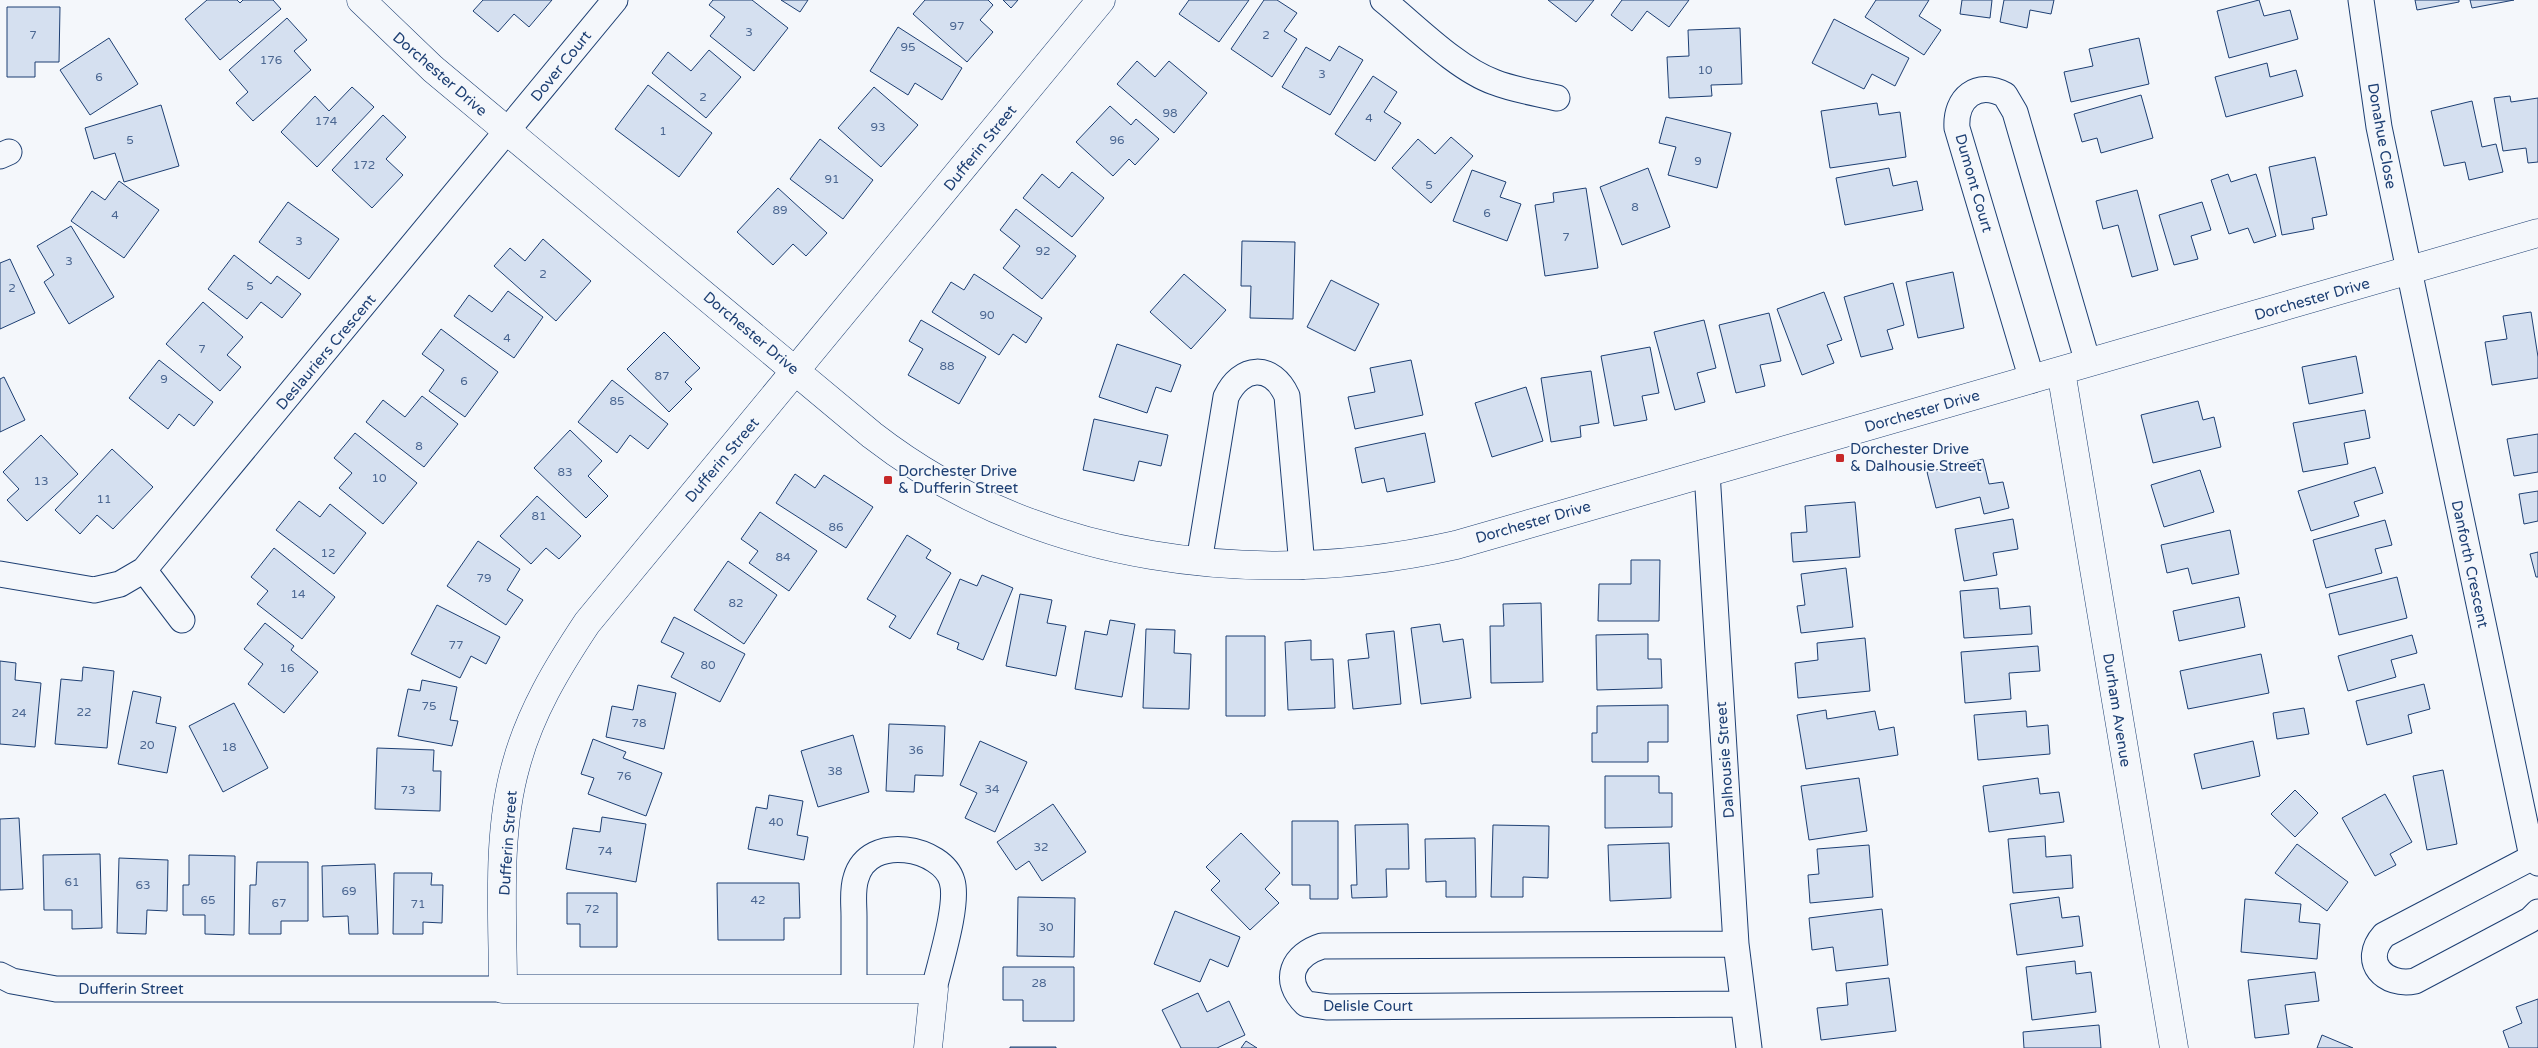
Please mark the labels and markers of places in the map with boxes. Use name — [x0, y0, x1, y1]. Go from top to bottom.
place label: Dorchester Drive & Dalhousie Street — [1850, 440, 1982, 475]
marker: Dorchester Drive & Dalhousie Street — [1834, 452, 1846, 464]
place label: Dorchester Drive & Dufferin Street — [898, 462, 1018, 497]
marker: Dorchester Drive & Dufferin Street — [882, 474, 894, 486]

